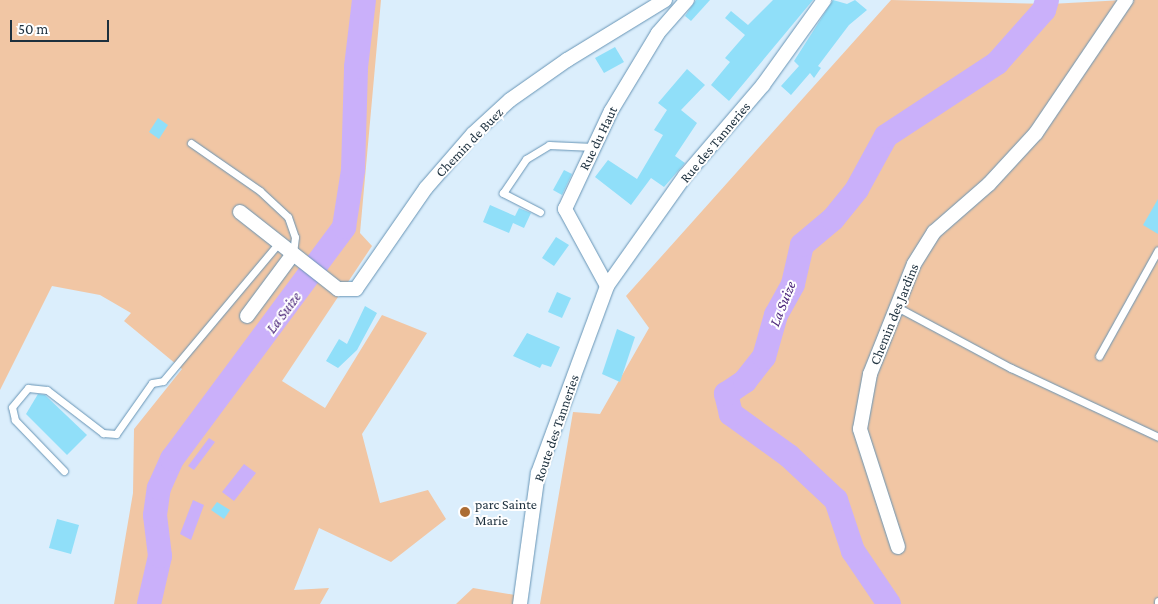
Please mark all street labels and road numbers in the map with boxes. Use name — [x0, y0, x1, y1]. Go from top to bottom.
street label: Rue des Tanneries — [676, 98, 754, 186]
street label: Rue du Haut — [575, 103, 621, 173]
street label: Chemin de Buez — [432, 104, 506, 180]
street label: Chemin des Jardins — [866, 261, 922, 367]
street label: Route des Tanneries — [530, 372, 582, 484]

